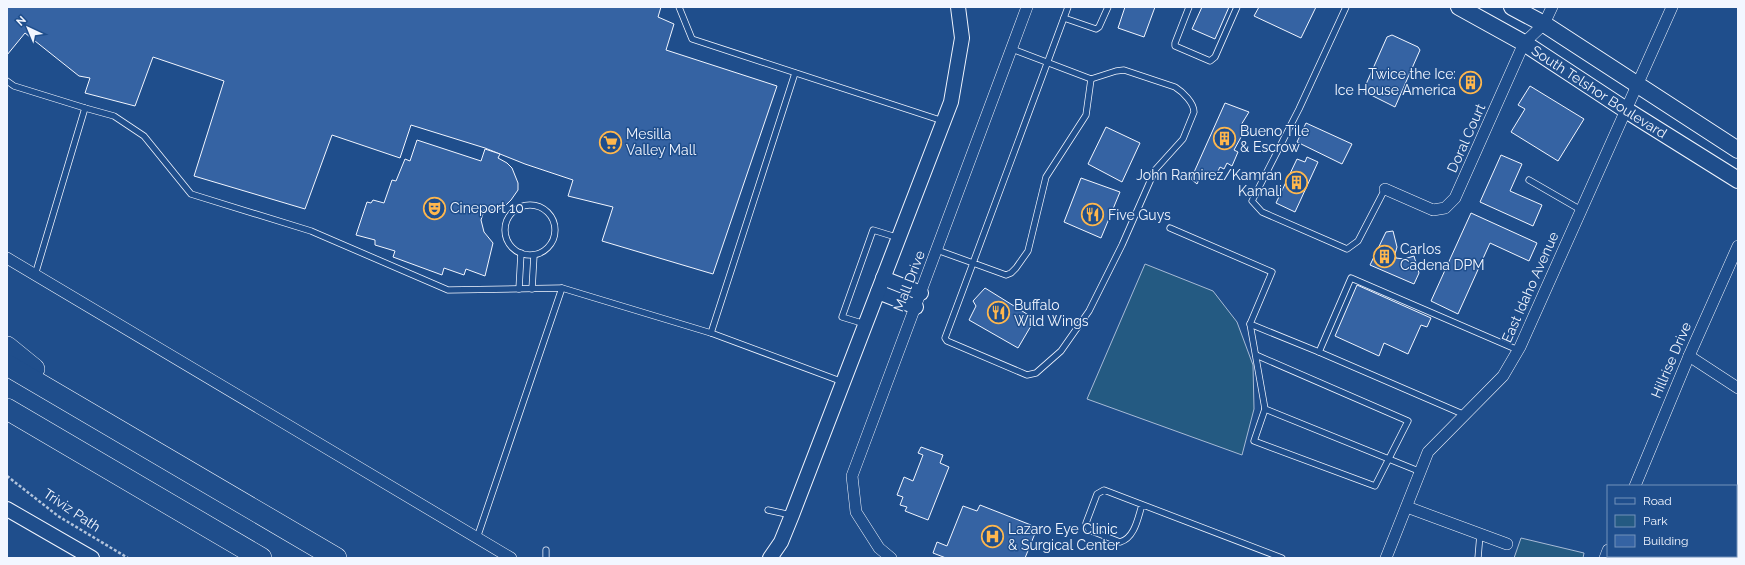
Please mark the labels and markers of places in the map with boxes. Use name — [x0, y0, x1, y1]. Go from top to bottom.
place label: Twice the Ice: Ice House America — [1334, 66, 1456, 98]
building icon: Twice the Ice: Ice House America — [1458, 69, 1484, 95]
place label: Bueno Tile & Escrow — [1240, 123, 1309, 155]
place label: Mesilla Valley Mall — [626, 126, 696, 158]
building icon: Bueno Tile & Escrow — [1211, 126, 1237, 152]
supermarket icon: Mesilla Valley Mall — [598, 129, 624, 155]
place label: John Ramirez/Kamran Kamali — [1136, 167, 1282, 199]
building icon: John Ramirez/Kamran Kamali — [1284, 170, 1310, 196]
theatre icon: Cineport 10 — [421, 195, 447, 221]
place label: Cineport 10 — [450, 200, 524, 216]
restaurant icon: Five Guys — [1080, 202, 1106, 228]
place label: Five Guys — [1108, 207, 1171, 223]
place label: Carlos Cadena DPM — [1400, 241, 1485, 273]
building icon: Carlos Cadena DPM — [1372, 244, 1398, 270]
place label: Buffalo Wild Wings — [1014, 297, 1089, 329]
restaurant icon: Buffalo Wild Wings — [986, 300, 1012, 326]
place label: Lazaro Eye Clinic & Surgical Center — [1008, 521, 1120, 553]
hospital icon: Lazaro Eye Clinic & Surgical Center — [979, 524, 1005, 550]

